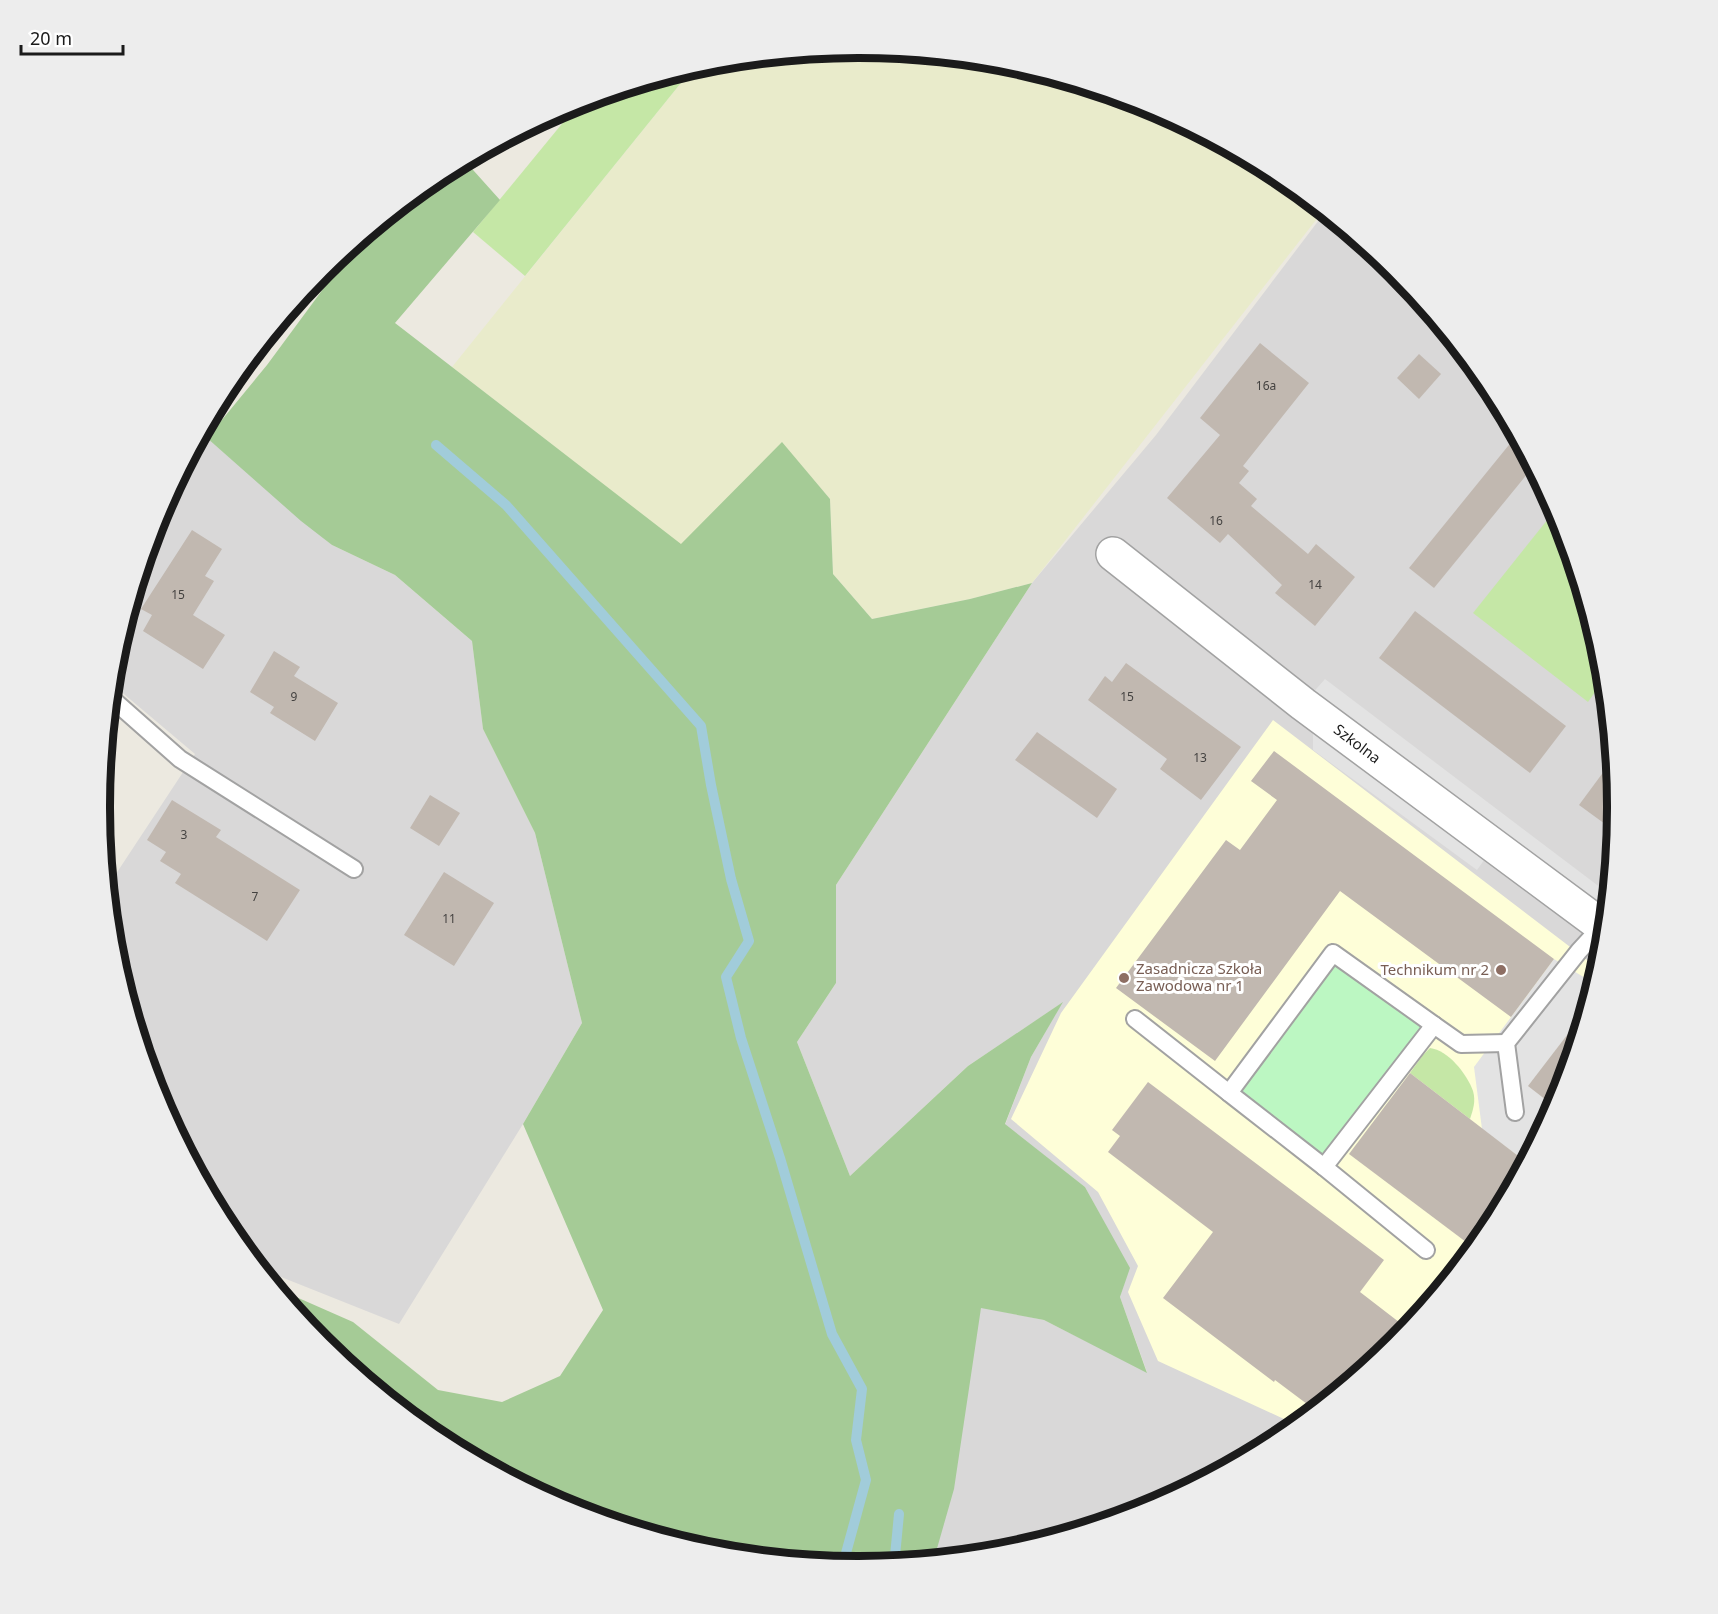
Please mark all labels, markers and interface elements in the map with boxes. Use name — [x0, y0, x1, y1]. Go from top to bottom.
scale bar — [21, 18, 123, 56]
text: 20 m — [30, 26, 72, 50]
house number: 16a — [1256, 377, 1276, 394]
house number: 16 — [1209, 512, 1223, 529]
house number: 14 — [1308, 576, 1322, 593]
house number: 15 — [171, 586, 185, 603]
house number: 9 — [291, 688, 298, 705]
house number: 15 — [1120, 688, 1134, 705]
street label: Szkolna — [1330, 719, 1385, 767]
house number: 13 — [1193, 749, 1207, 766]
house number: 3 — [181, 826, 188, 843]
house number: 7 — [252, 888, 259, 905]
house number: 11 — [442, 910, 456, 927]
place label: Zasadnicza Szkoła Zawodowa nr 1 — [1136, 958, 1262, 995]
place label: Technikum nr 2 — [1380, 959, 1489, 979]
marker: Technikum nr 2 — [1494, 963, 1508, 977]
marker: Zasadnicza Szkoła Zawodowa nr 1 — [1117, 971, 1131, 985]

